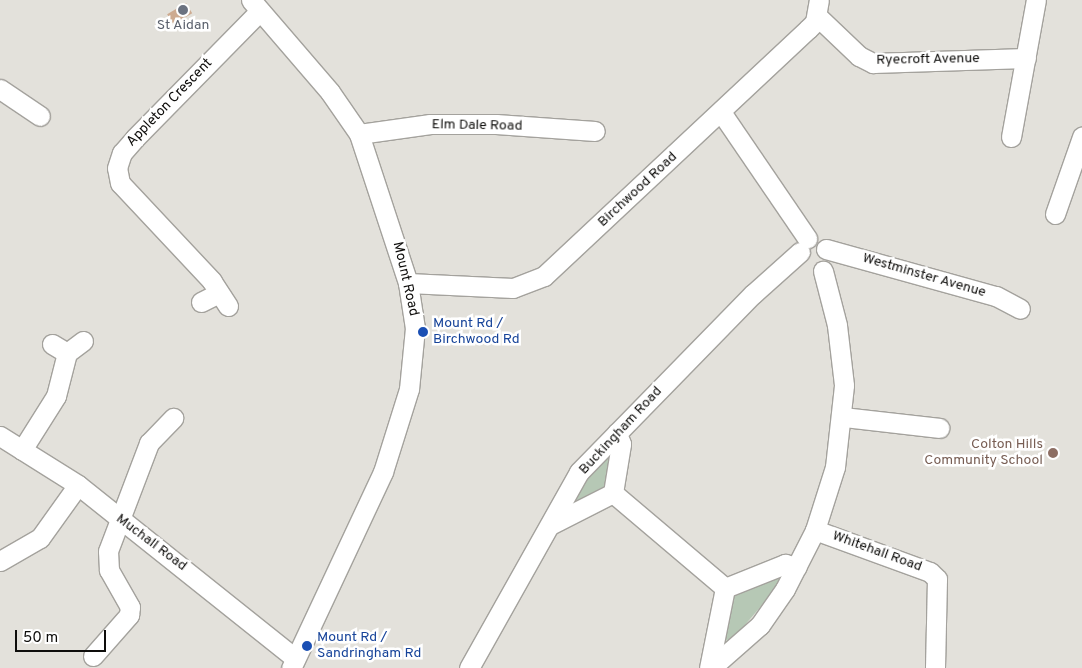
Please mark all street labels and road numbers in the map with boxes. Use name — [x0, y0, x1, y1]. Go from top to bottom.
street label: Ryecroft Avenue — [876, 51, 980, 69]
street label: Appleton Crescent — [124, 55, 216, 151]
street label: Elm Dale Road — [431, 117, 523, 135]
street label: Birchwood Road — [595, 149, 681, 231]
street label: Mount Road — [388, 240, 422, 318]
street label: Westminster Avenue — [860, 250, 988, 302]
street label: Buckingham Road — [576, 384, 666, 478]
street label: Muchall Road — [112, 511, 190, 575]
street label: Whitehall Road — [830, 528, 924, 576]

